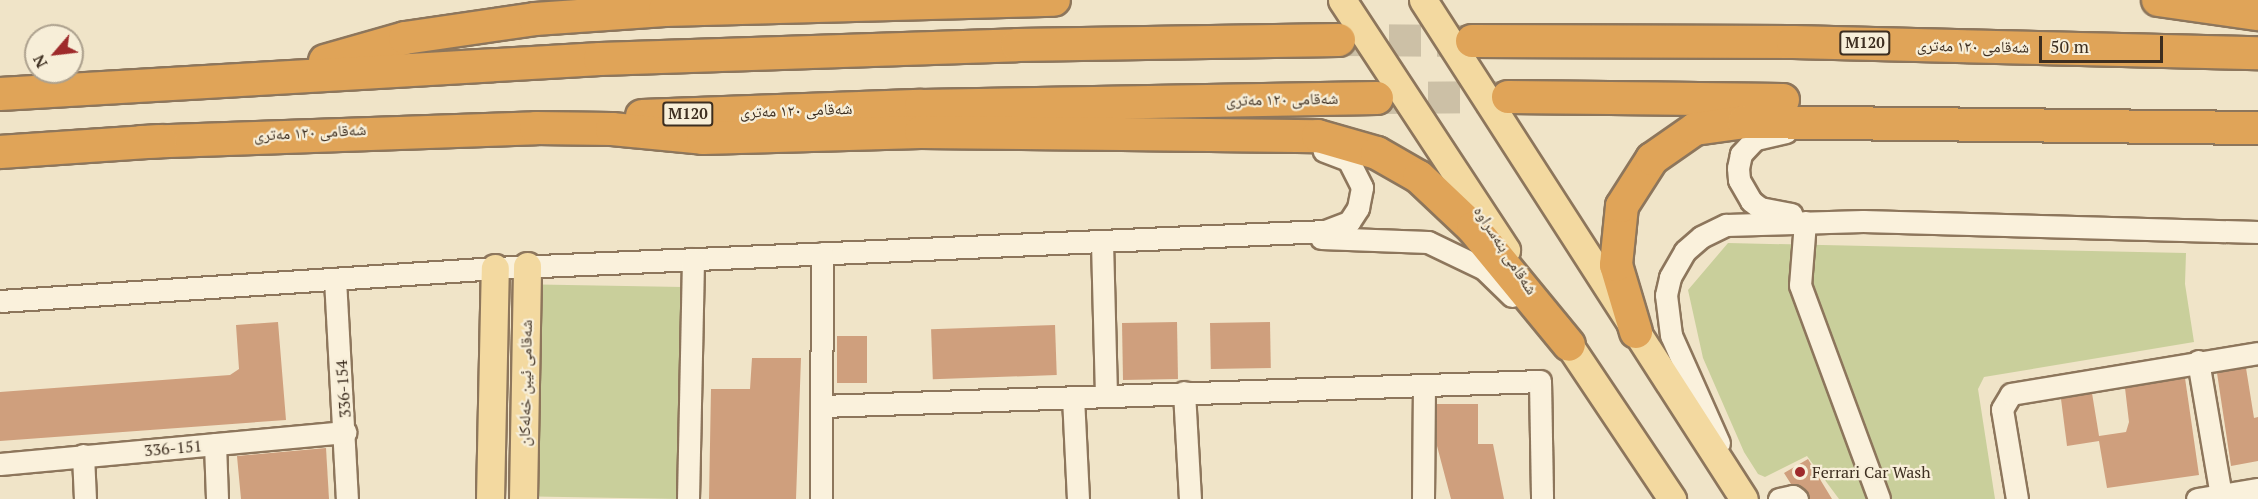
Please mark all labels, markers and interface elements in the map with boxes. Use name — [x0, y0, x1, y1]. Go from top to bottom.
north arrow — [24, 24, 84, 84]
scale bar — [2042, 24, 2166, 62]
road number: M120 — [1838, 31, 1892, 55]
text: 50 m — [2050, 34, 2089, 58]
street label: شەقامی ١٢٠ مەتری — [1917, 35, 2029, 57]
text: N — [27, 51, 52, 72]
street label: شەقامی ١٢٠ مەتری — [1226, 88, 1338, 110]
street label: شەقامی ١٢٠ مەتری — [739, 98, 853, 122]
road number: M120 — [661, 102, 715, 126]
street label: شەقامی ١٢٠ مەتری — [253, 119, 367, 145]
street label: شەقامی بنەسراوە — [1470, 202, 1542, 298]
street label: شەقامی ئیبن خەلەکان — [514, 319, 536, 447]
street label: 336-154 — [331, 359, 355, 419]
street label: 336-151 — [143, 436, 203, 460]
place label: Ferrari Car Wash — [1812, 462, 1931, 482]
marker: Ferrari Car Wash — [1793, 465, 1807, 479]

